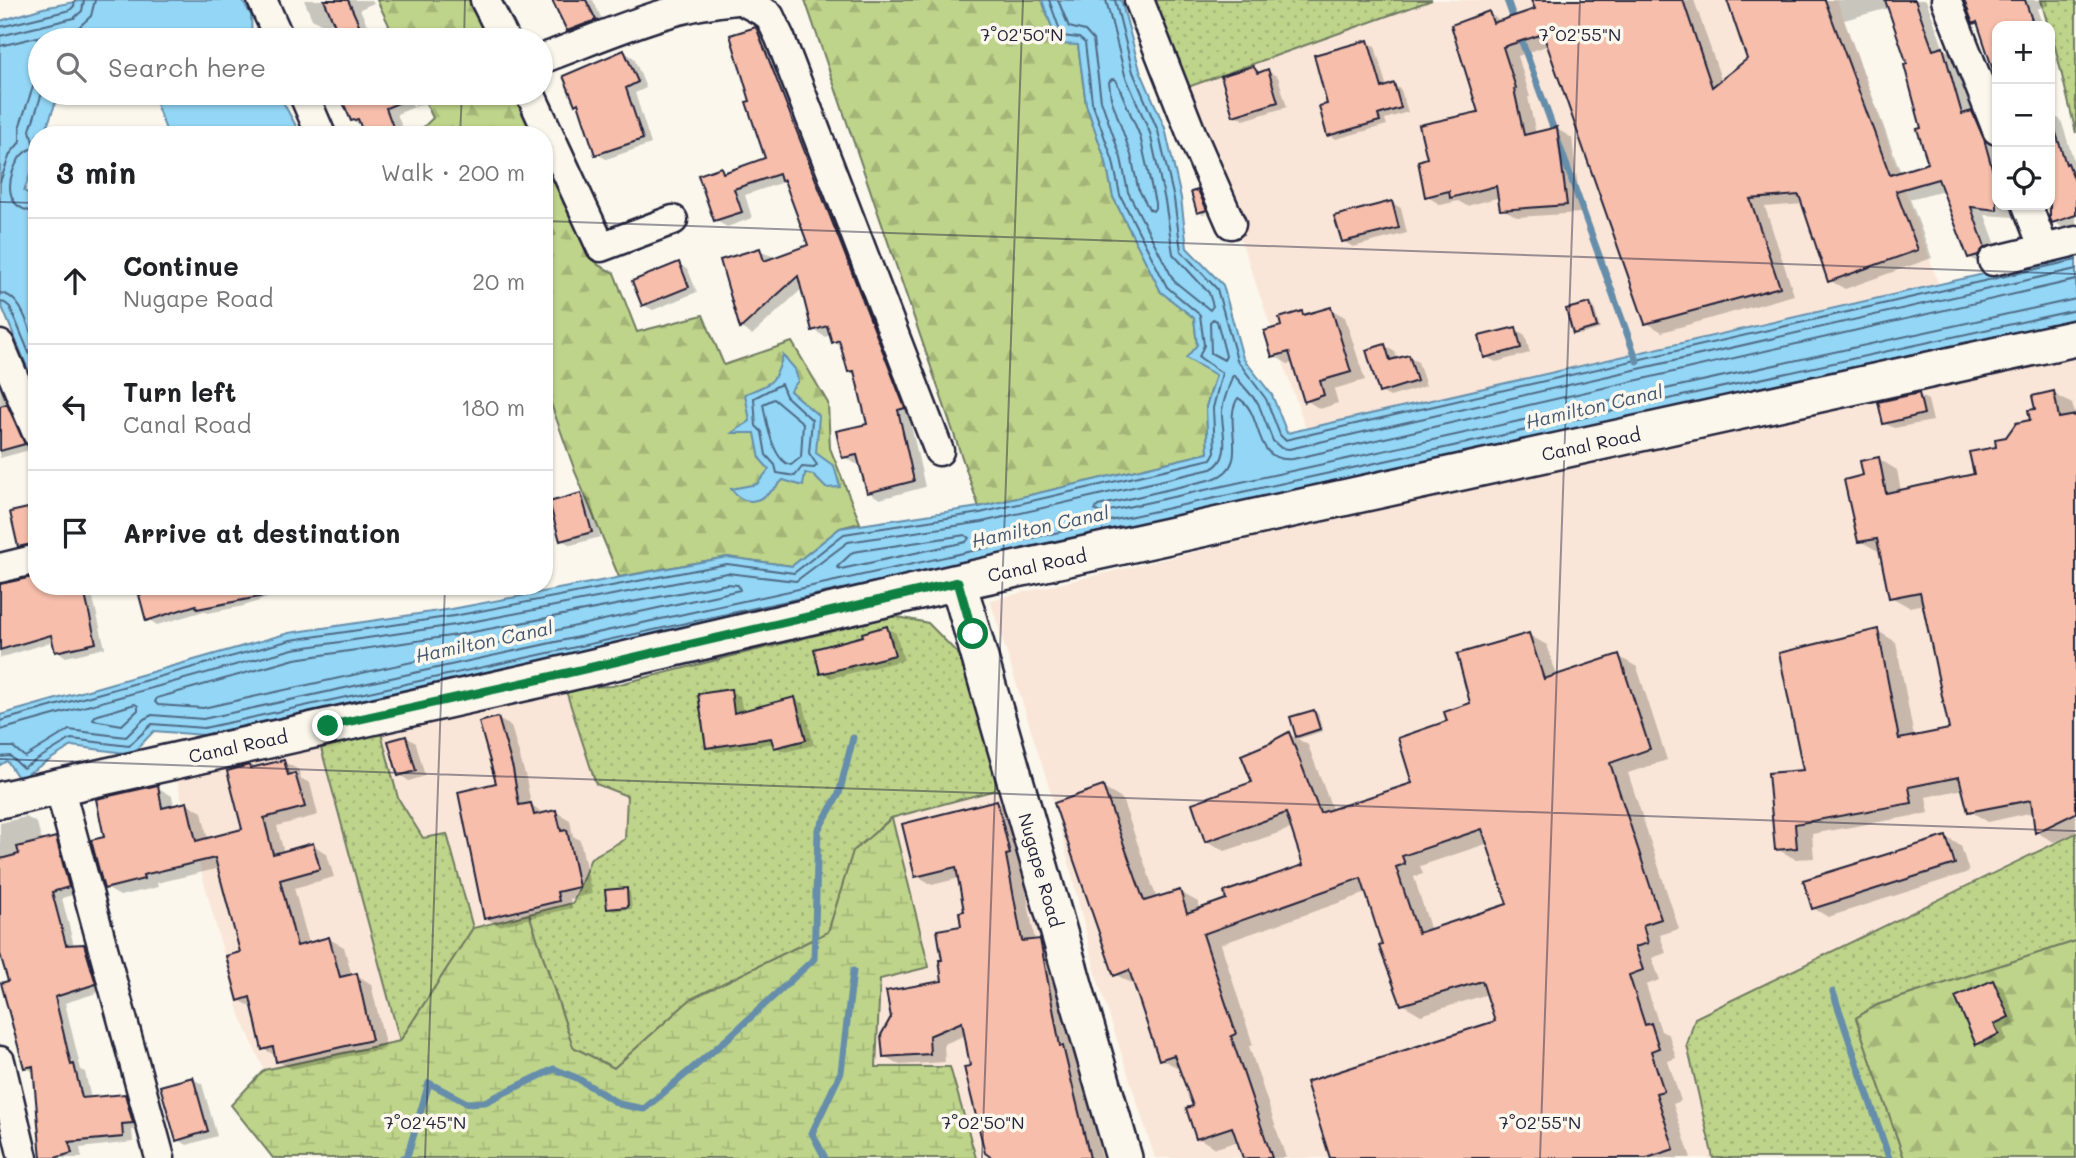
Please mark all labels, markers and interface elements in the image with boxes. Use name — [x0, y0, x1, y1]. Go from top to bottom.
map controls — [1992, 21, 2055, 210]
button: + — [1992, 21, 2055, 84]
text: 7°02'50"N — [980, 22, 1064, 46]
text: 7°02'55"N — [1539, 22, 1621, 46]
search box — [28, 28, 553, 105]
icon: search — [52, 48, 90, 86]
text: Search here — [108, 50, 266, 84]
button: − — [1992, 84, 2055, 147]
button: locate — [1992, 147, 2055, 210]
text: 3 min — [56, 152, 136, 192]
text: Walk · 200 m — [381, 157, 525, 187]
text: Continue — [123, 249, 239, 283]
icon: ahead — [56, 262, 94, 300]
text: 20 m — [472, 266, 525, 296]
text: Nugape Road — [123, 283, 273, 313]
text: Turn left — [123, 375, 236, 409]
water label: Hamilton Canal — [1523, 378, 1665, 434]
icon: left — [56, 388, 94, 426]
text: 180 m — [461, 392, 525, 422]
text: Canal Road — [123, 409, 251, 439]
street label: Canal Road — [1539, 422, 1643, 466]
water label: Hamilton Canal — [969, 499, 1111, 553]
icon: arrive — [56, 514, 94, 552]
text: Arrive at destination — [123, 516, 400, 550]
street label: Canal Road — [985, 543, 1089, 587]
water label: Hamilton Canal — [413, 614, 555, 668]
route start — [957, 618, 988, 649]
route end — [312, 710, 343, 741]
street label: Canal Road — [186, 724, 290, 768]
street label: Nugape Road — [1013, 810, 1069, 930]
text: 7°02'45"N — [384, 1110, 466, 1134]
text: 7°02'50"N — [941, 1110, 1025, 1134]
text: 7°02'55"N — [1499, 1110, 1581, 1134]

